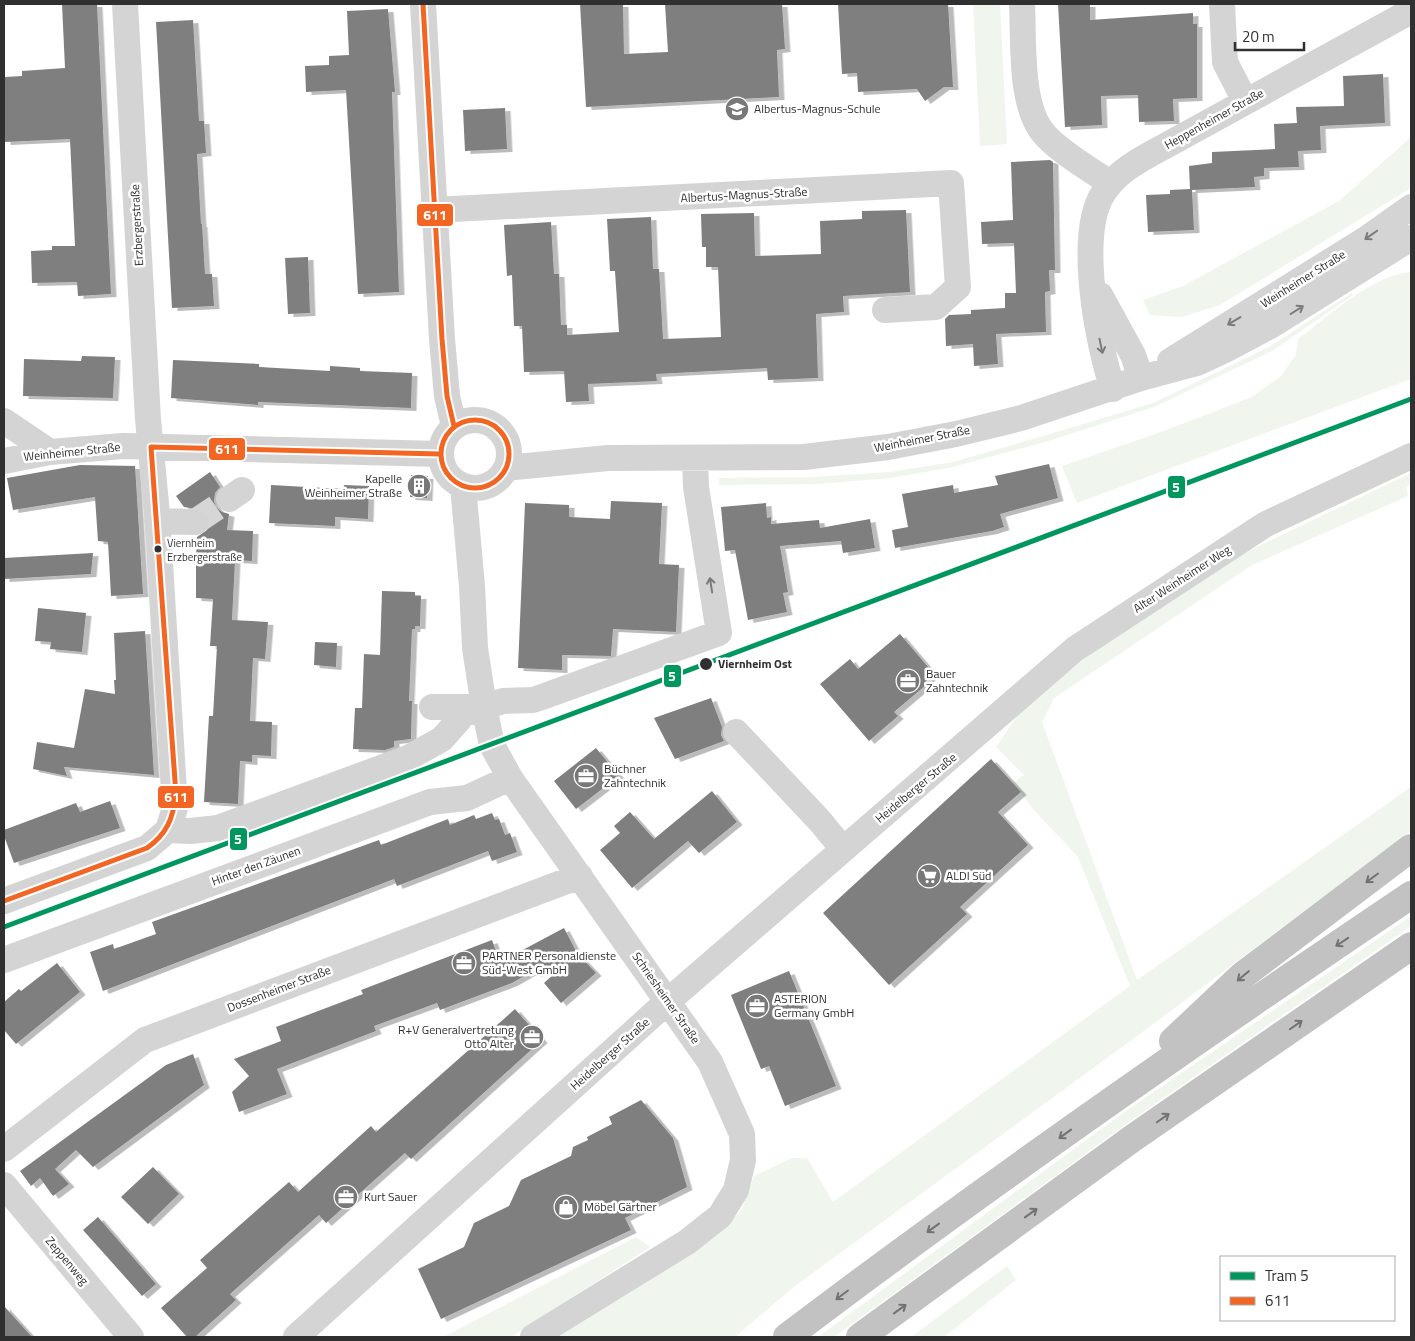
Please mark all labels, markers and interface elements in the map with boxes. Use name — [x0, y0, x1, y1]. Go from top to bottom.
scale bar — [1235, 20, 1304, 52]
text: 20 m — [1242, 25, 1275, 48]
street label: Heppenheimer Straße — [1161, 83, 1267, 154]
school or university icon: Albertus-Magnus-Schule — [724, 96, 750, 122]
place label: Albertus-Magnus-Schule — [754, 99, 881, 118]
street label: Albertus-Magnus-Straße — [680, 182, 808, 207]
street label: Erzbergerstraße — [125, 184, 148, 266]
line badge: 611 — [416, 203, 454, 227]
text: 611 — [423, 204, 447, 225]
one-way arrow — [1364, 230, 1378, 240]
street label: Weinheimer Straße — [1256, 245, 1349, 312]
one-way arrow — [1290, 304, 1304, 315]
one-way arrow — [1227, 317, 1241, 327]
one-way arrow — [1097, 338, 1106, 354]
street label: Weinheimer Straße — [872, 420, 971, 457]
street label: Weinheimer Straße — [23, 437, 121, 466]
line badge: 611 — [208, 437, 246, 461]
text: 611 — [215, 438, 239, 459]
place label: Kapelle Weinheimer Straße — [305, 469, 402, 502]
building icon: Kapelle Weinheimer Straße — [406, 473, 432, 499]
line badge: 5 — [1167, 475, 1186, 499]
text: 5 — [1172, 476, 1180, 497]
place label: Viernheim Erzbergerstraße — [167, 535, 243, 565]
street label: Alter Weinheimer Weg — [1129, 540, 1234, 617]
marker: Viernheim Erzbergerstraße — [153, 544, 163, 554]
one-way arrow — [706, 577, 716, 593]
place label: Viernheim Ost — [718, 654, 793, 673]
marker: Viernheim Ost — [698, 656, 714, 672]
line badge: 5 — [663, 664, 682, 688]
place label: Bauer Zahntechnik — [926, 664, 988, 697]
text: 5 — [668, 665, 676, 686]
office icon: Bauer Zahntechnik — [895, 668, 921, 694]
street label: Heidelberger Straße — [871, 748, 961, 827]
place label: Büchner Zahntechnik — [604, 759, 666, 792]
office icon: Büchner Zahntechnik — [573, 763, 599, 789]
line badge: 611 — [157, 785, 195, 809]
text: 611 — [164, 786, 188, 807]
line badge: 5 — [229, 827, 248, 851]
text: 5 — [234, 828, 242, 849]
street label: Hinter den Zäunen — [209, 841, 303, 890]
supermarket icon: ALDI Süd — [916, 863, 942, 889]
place label: ALDI Süd — [946, 866, 991, 885]
one-way arrow — [1366, 872, 1379, 883]
one-way arrow — [1335, 937, 1349, 947]
place label: PARTNER Personaldienste Süd-West GmbH — [482, 946, 616, 979]
street label: Schriesheimer Straße — [628, 948, 705, 1048]
office icon: PARTNER Personaldienste Süd-West GmbH — [451, 950, 477, 976]
street label: Dossenheimer Straße — [224, 960, 333, 1017]
one-way arrow — [1237, 971, 1250, 982]
place label: ASTERION Germany GmbH — [774, 989, 854, 1022]
office icon: ASTERION Germany GmbH — [744, 993, 770, 1019]
street label: Heidelberger Straße — [566, 1013, 654, 1095]
place label: R+V Generalvertretung Otto Alter — [398, 1020, 514, 1053]
one-way arrow — [1289, 1020, 1303, 1030]
office icon: R+V Generalvertretung Otto Alter — [519, 1024, 545, 1050]
one-way arrow — [1155, 1113, 1169, 1123]
one-way arrow — [1058, 1129, 1072, 1139]
office icon: Kurt Sauer — [333, 1184, 359, 1210]
place label: Kurt Sauer — [364, 1187, 417, 1206]
shop icon: Möbel Gärtner — [553, 1194, 579, 1220]
place label: Möbel Gärtner — [584, 1197, 657, 1216]
one-way arrow — [1024, 1208, 1038, 1218]
one-way arrow — [926, 1223, 940, 1233]
street label: Zeppenweg — [41, 1232, 94, 1289]
legend — [1220, 1256, 1395, 1321]
text: Tram 5 — [1265, 1264, 1309, 1287]
text: 611 — [1265, 1289, 1290, 1312]
one-way arrow — [835, 1290, 849, 1300]
one-way arrow — [893, 1303, 906, 1314]

